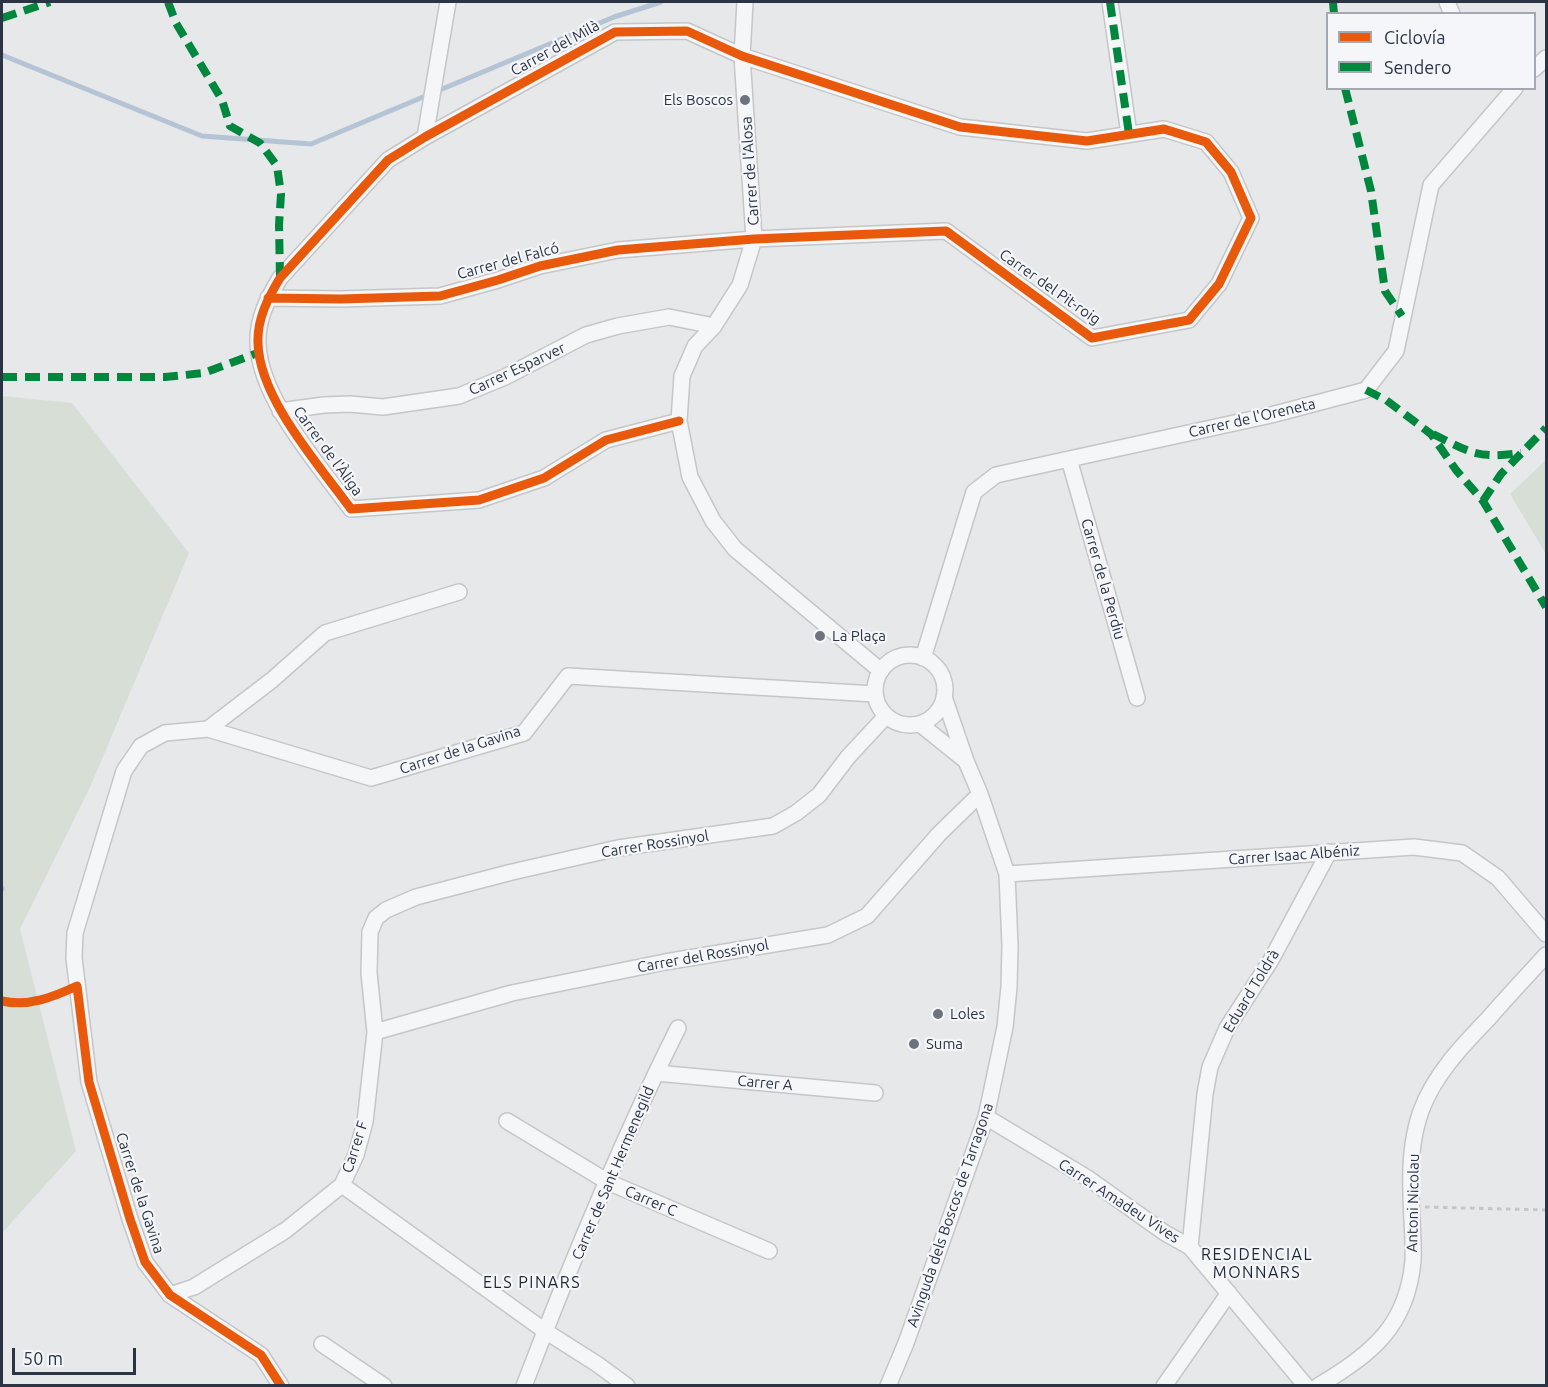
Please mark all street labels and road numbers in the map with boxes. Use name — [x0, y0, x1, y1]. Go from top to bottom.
street label: Carrer del Milà — [508, 16, 602, 80]
street label: Carrer de l'Alosa — [737, 116, 763, 226]
street label: Carrer del Falcó — [455, 239, 561, 283]
street label: Carrer del Pit-roig — [996, 245, 1104, 329]
street label: Carrer Esparver — [466, 339, 568, 399]
street label: Carrer de l'Oreneta — [1187, 395, 1317, 441]
street label: Carrer de l'Àliga — [289, 403, 367, 499]
street label: Carrer de la Perdiu — [1077, 517, 1129, 641]
street label: Carrer de la Gavina — [397, 722, 523, 778]
street label: Carrer Rossinyol — [600, 827, 710, 861]
street label: Carrer Isaac Albéniz — [1228, 841, 1360, 869]
street label: Carrer del Rossinyol — [636, 936, 770, 976]
street label: Eduard Toldrà — [1219, 946, 1283, 1036]
street label: Carrer A — [737, 1072, 793, 1094]
street label: Carrer de Sant Hermenegild — [568, 1083, 658, 1263]
street label: Avinguda dels Boscos de Tarragona — [903, 1100, 997, 1330]
street label: Carrer F — [338, 1119, 372, 1175]
street label: Carrer de la Gavina — [112, 1130, 168, 1256]
street label: Antoni Nicolau — [1403, 1153, 1423, 1253]
street label: Carrer Amadeu Vives — [1055, 1155, 1183, 1247]
street label: Carrer C — [622, 1182, 680, 1220]

